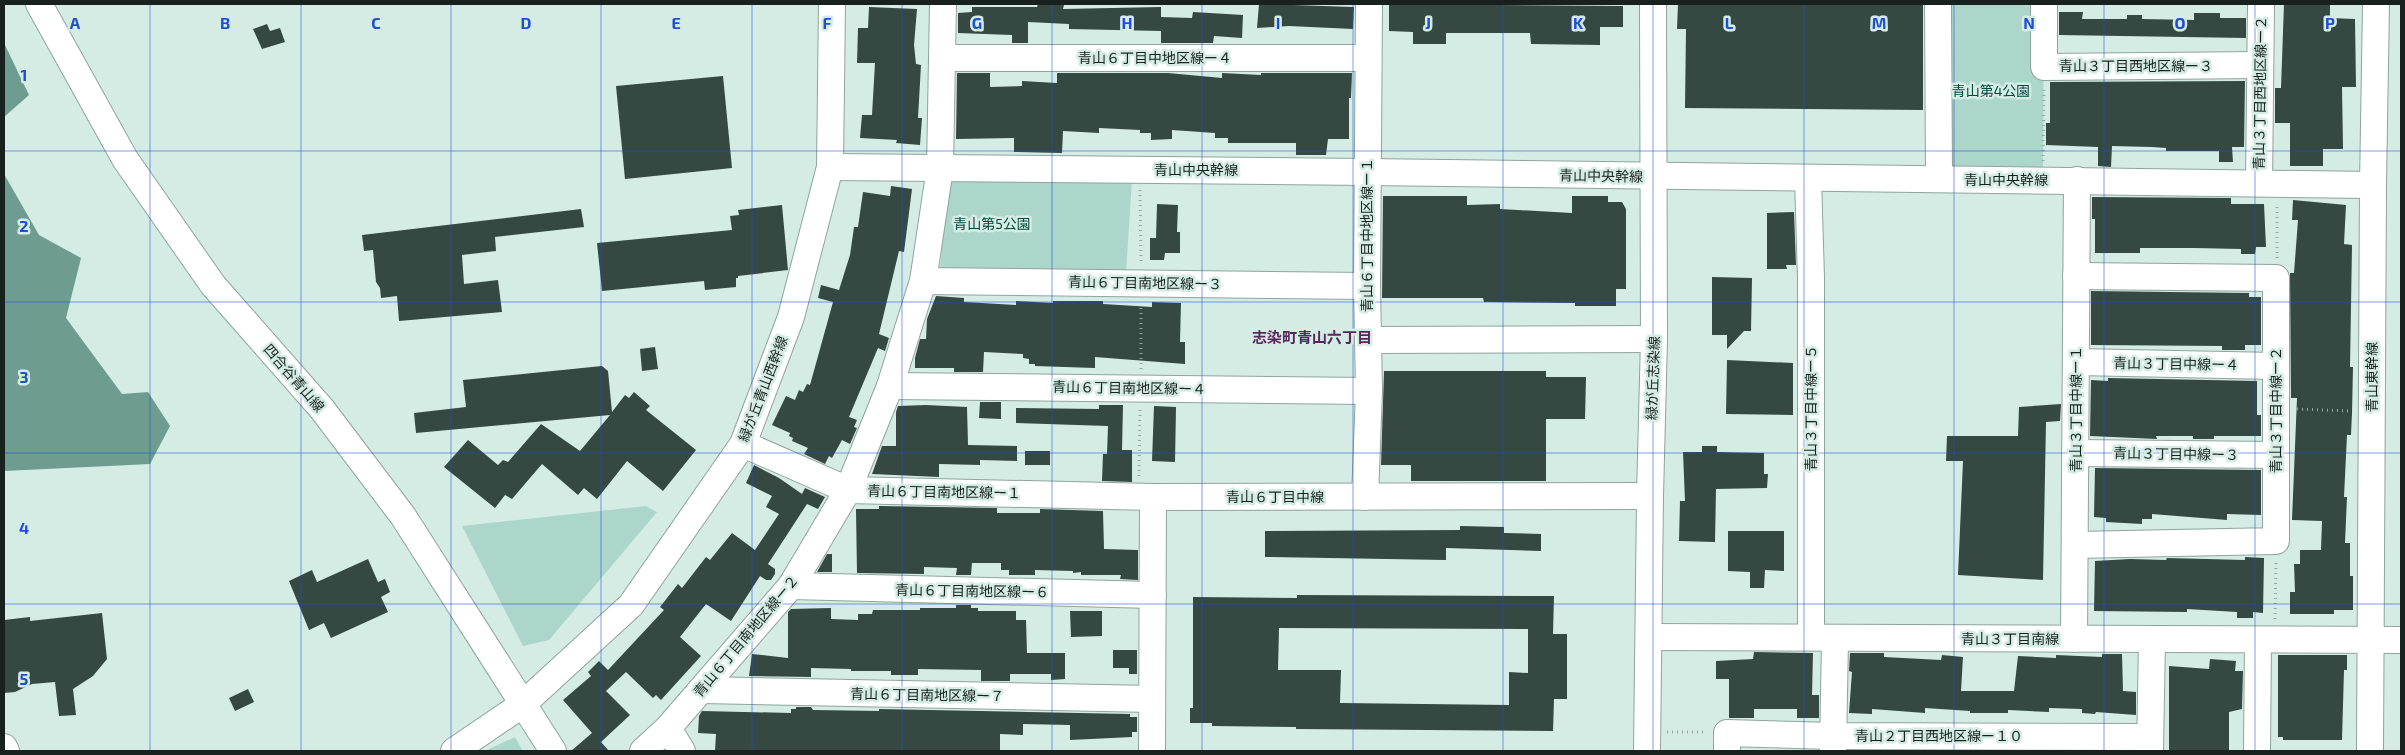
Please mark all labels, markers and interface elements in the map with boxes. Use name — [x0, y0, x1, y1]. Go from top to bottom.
text: A — [70, 13, 81, 32]
text: B — [220, 13, 230, 32]
text: C — [371, 13, 381, 32]
text: D — [521, 13, 532, 32]
text: E — [671, 13, 681, 32]
text: F — [823, 13, 832, 32]
text: G — [972, 13, 982, 32]
text: H — [1121, 13, 1133, 32]
text: I — [1276, 13, 1280, 32]
text: J — [1425, 13, 1431, 32]
text: K — [1573, 13, 1584, 32]
text: L — [1725, 13, 1734, 32]
text: M — [1872, 13, 1886, 32]
text: N — [2023, 13, 2035, 32]
text: O — [2174, 13, 2186, 32]
text: P — [2325, 13, 2335, 32]
street label: 青山３丁目西地区線ー２ — [2250, 16, 2269, 170]
street label: 青山６丁目中地区線ー４ — [1078, 49, 1232, 66]
street label: 青山３丁目西地区線ー３ — [2059, 57, 2213, 74]
text: 1 — [21, 65, 27, 84]
park label: 青山第4公園 — [1952, 82, 2030, 99]
street label: 青山６丁目中地区線ー１ — [1358, 158, 1375, 312]
street label: 青山中央幹線 — [1154, 161, 1238, 178]
street label: 青山中央幹線 — [1559, 166, 1643, 185]
street label: 青山中央幹線 — [1964, 171, 2048, 188]
park label: 青山第5公園 — [953, 215, 1031, 232]
text: 2 — [19, 216, 29, 235]
street label: 青山６丁目南地区線ー３ — [1068, 273, 1222, 292]
district label: 志染町青山六丁目 — [1252, 328, 1372, 346]
street label: 緑が丘青山西幹線 — [735, 333, 791, 444]
street label: 緑が丘志染線 — [1643, 336, 1662, 420]
street label: 四合谷青山線 — [260, 340, 328, 415]
street label: 青山東幹線 — [2363, 342, 2380, 412]
street label: 青山３丁目中線ー５ — [1802, 345, 1819, 471]
street label: 青山３丁目中線ー１ — [2067, 346, 2084, 472]
street label: 青山３丁目中線ー２ — [2267, 347, 2284, 473]
street label: 青山３丁目中線ー４ — [2113, 354, 2239, 373]
text: 3 — [19, 367, 29, 386]
street label: 青山６丁目南地区線ー４ — [1052, 378, 1206, 397]
street label: 青山３丁目中線ー３ — [2113, 444, 2239, 463]
street label: 青山６丁目南地区線ー１ — [867, 482, 1021, 501]
street label: 青山６丁目中線 — [1226, 488, 1324, 505]
text: 4 — [19, 518, 29, 537]
street label: 青山６丁目南地区線ー２ — [690, 571, 802, 700]
street label: 青山６丁目南地区線ー６ — [895, 581, 1049, 600]
street label: 青山３丁目南線 — [1961, 630, 2059, 647]
text: 5 — [20, 669, 29, 688]
street label: 青山６丁目南地区線ー７ — [850, 685, 1004, 704]
street label: 青山２丁目西地区線ー１０ — [1855, 727, 2023, 744]

